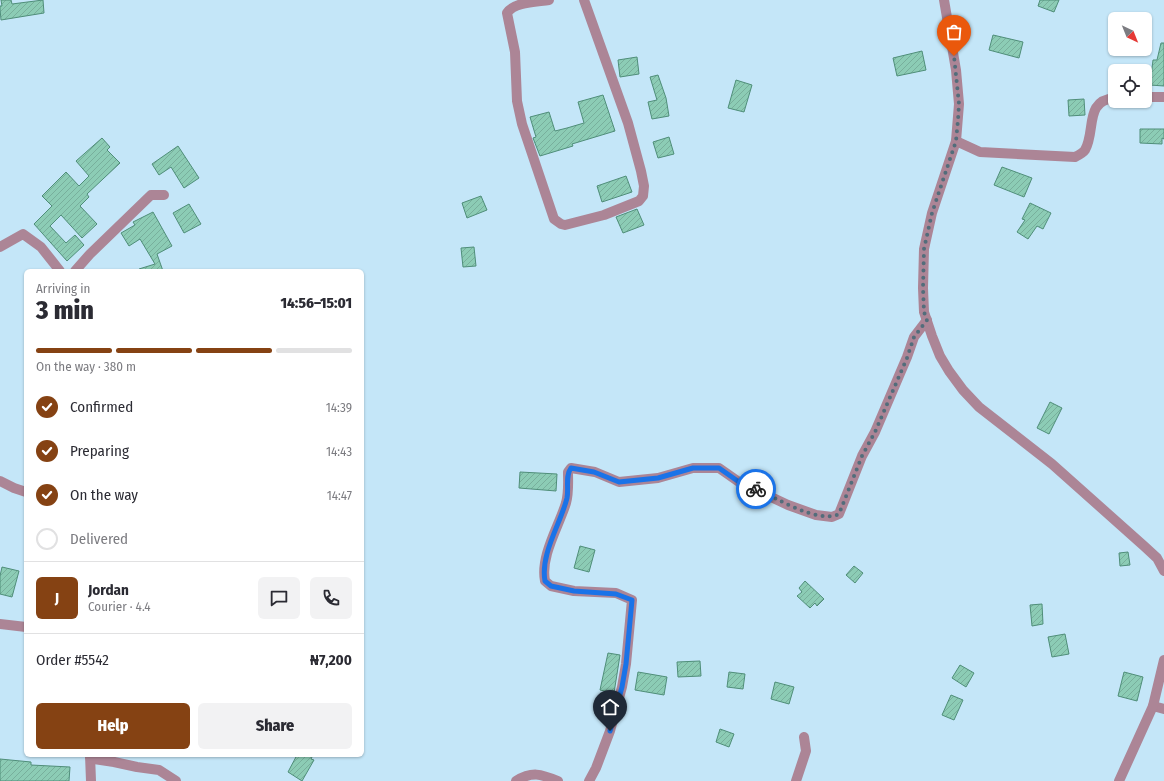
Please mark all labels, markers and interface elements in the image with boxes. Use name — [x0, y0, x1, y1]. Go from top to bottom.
north arrow — [1108, 12, 1152, 56]
map controls — [1108, 12, 1152, 108]
pin — [937, 15, 971, 56]
icon: bag — [943, 21, 965, 43]
button: locate — [1108, 64, 1152, 108]
text: Arriving in — [36, 281, 90, 296]
text: 14:56–15:01 — [280, 294, 352, 312]
text: 3 min — [36, 295, 94, 326]
text: On the way · 380 m — [36, 359, 136, 374]
icon: check — [36, 396, 58, 418]
text: Confirmed — [70, 398, 133, 416]
text: 14:39 — [326, 400, 352, 415]
icon: check — [36, 440, 58, 462]
text: Preparing — [70, 442, 129, 460]
text: 14:43 — [326, 444, 352, 459]
courier — [736, 469, 776, 509]
icon: bike — [745, 478, 767, 500]
icon: check — [36, 484, 58, 506]
text: On the way — [70, 486, 138, 504]
text: 14:47 — [327, 488, 352, 503]
text: Delivered — [70, 530, 128, 548]
button: chat — [258, 577, 300, 619]
button: phone — [310, 577, 352, 619]
text: Jordan — [88, 581, 129, 599]
text: J — [55, 589, 59, 607]
text: Courier · 4.4 — [88, 599, 151, 614]
text: Order #5542 — [36, 651, 109, 669]
text: ₦7,200 — [310, 651, 352, 669]
pin — [593, 690, 627, 731]
icon: home — [599, 696, 621, 718]
button: Help — [36, 703, 190, 749]
button: Share — [198, 703, 352, 749]

